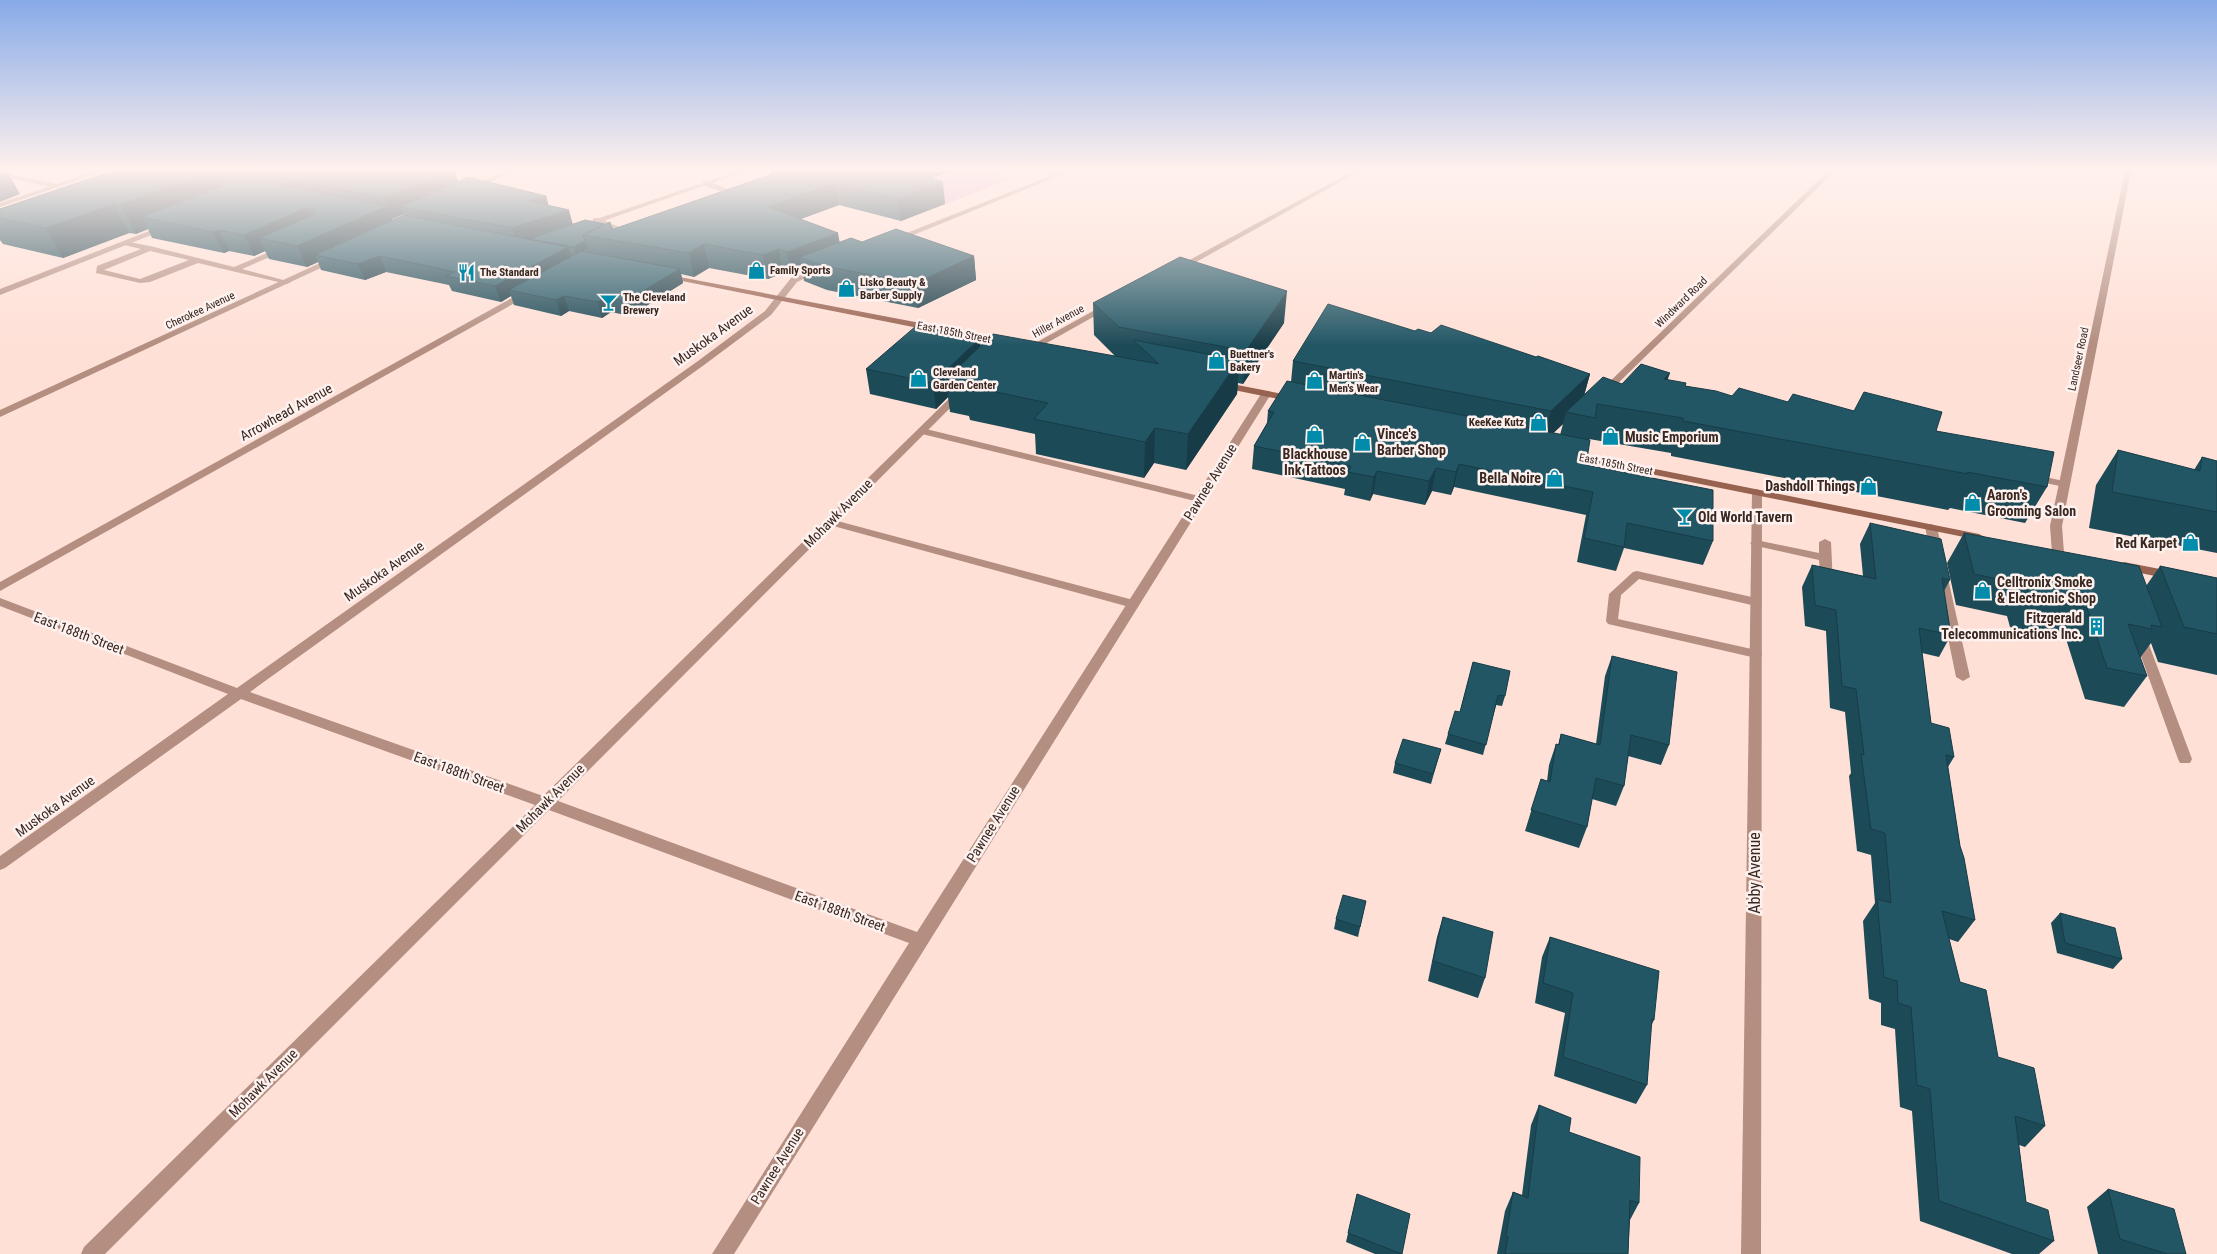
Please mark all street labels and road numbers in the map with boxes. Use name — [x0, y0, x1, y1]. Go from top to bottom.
street label: Windward Road — [1653, 274, 1710, 330]
street label: Cherokee Avenue — [164, 289, 237, 332]
street label: Muskoka Avenue — [670, 301, 756, 369]
street label: Hiller Avenue — [1030, 302, 1086, 341]
street label: East 185th Street — [916, 319, 992, 346]
street label: Landseer Road — [2065, 326, 2092, 392]
street label: Arrowhead Avenue — [237, 380, 335, 444]
street label: Pawnee Avenue — [1180, 441, 1240, 523]
street label: East 185th Street — [1578, 451, 1654, 478]
street label: Mohawk Avenue — [801, 475, 876, 550]
street label: Muskoka Avenue — [341, 537, 427, 604]
street label: East 188th Street — [32, 608, 126, 658]
street label: East 188th Street — [412, 748, 506, 796]
street label: Mohawk Avenue — [513, 760, 588, 835]
street label: Muskoka Avenue — [12, 772, 98, 840]
street label: Pawnee Avenue — [963, 783, 1023, 865]
street label: Abby Avenue — [1745, 832, 1764, 914]
street label: East 188th Street — [793, 887, 887, 935]
street label: Mohawk Avenue — [226, 1045, 301, 1120]
street label: Pawnee Avenue — [747, 1125, 807, 1207]

